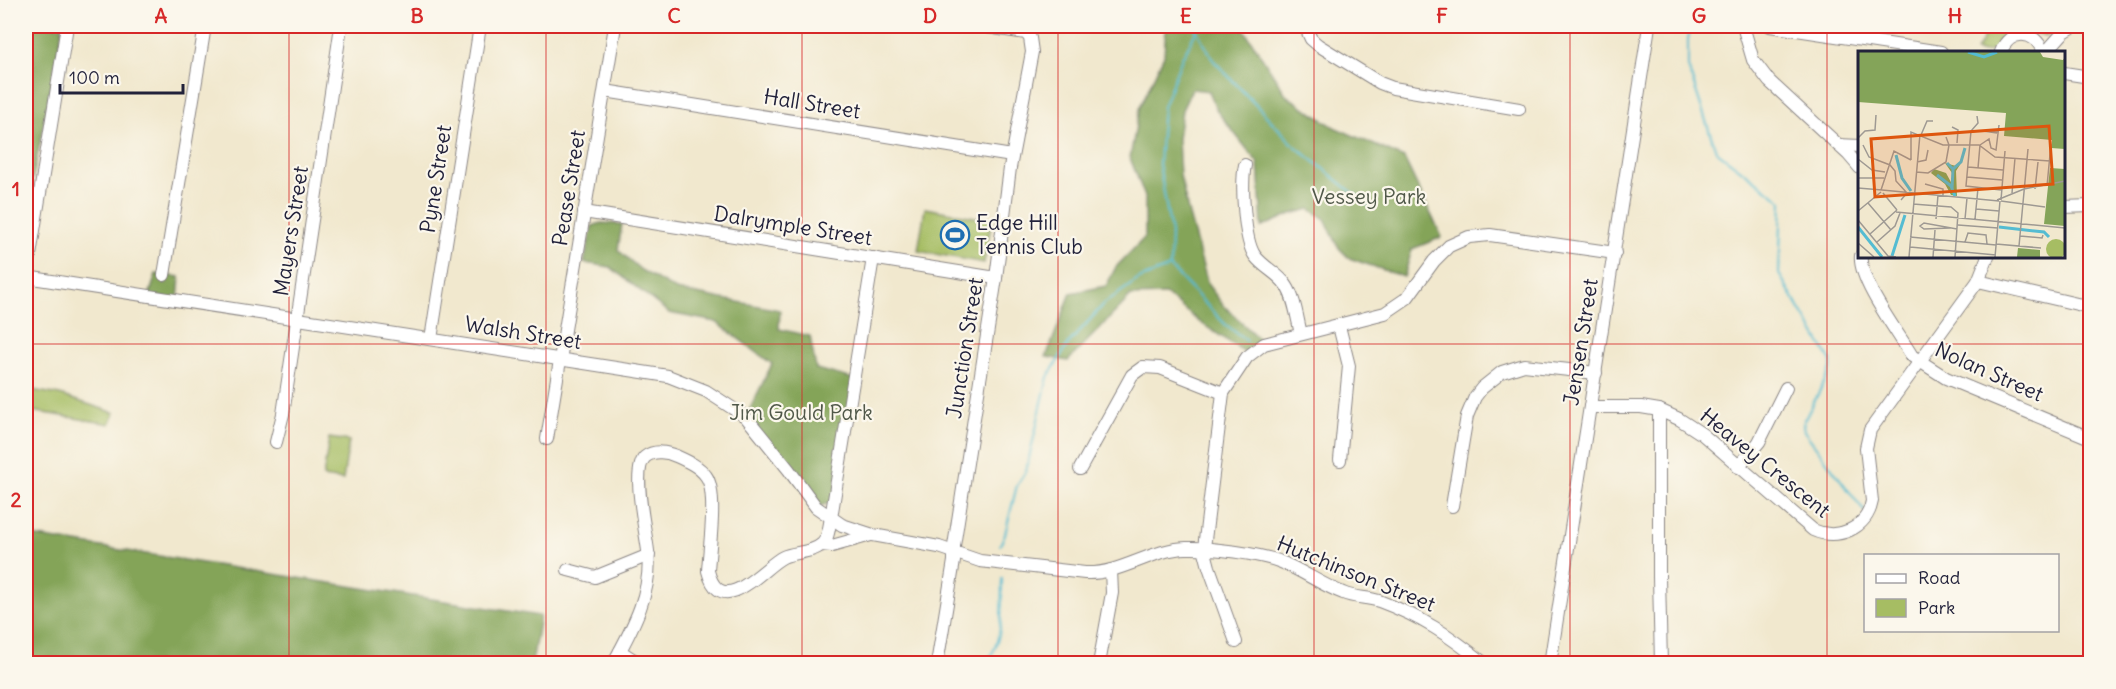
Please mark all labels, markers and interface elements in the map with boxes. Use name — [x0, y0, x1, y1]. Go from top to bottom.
text: A — [155, 3, 168, 28]
text: B — [410, 3, 424, 28]
text: C — [667, 3, 681, 28]
text: D — [923, 3, 937, 28]
text: E — [1180, 3, 1192, 28]
text: F — [1436, 3, 1448, 28]
text: G — [1692, 3, 1706, 28]
text: H — [1948, 3, 1962, 28]
inset map — [1858, 51, 2065, 258]
scale bar — [60, 57, 183, 95]
text: 100 m — [69, 66, 120, 89]
street label: Hall Street — [762, 83, 862, 124]
street label: Pyne Street — [414, 123, 457, 235]
street label: Pease Street — [546, 128, 591, 248]
street label: Mayers Street — [267, 164, 314, 298]
text: 1 — [12, 176, 20, 201]
park label: Vessey Park — [1312, 183, 1426, 210]
street label: Dalrymple Street — [712, 200, 874, 251]
place label: Edge Hill Tennis Club — [976, 209, 1083, 260]
sports icon: Edge Hill Tennis Club — [939, 219, 971, 251]
street label: Junction Street — [940, 275, 989, 420]
street label: Jensen Street — [1557, 276, 1604, 407]
street label: Walsh Street — [463, 310, 583, 355]
street label: Nolan Street — [1931, 336, 2048, 407]
park label: Jim Gould Park — [729, 399, 873, 426]
street label: Heavey Crescent — [1695, 402, 1836, 523]
text: 2 — [11, 487, 22, 512]
street label: Hutchinson Street — [1273, 529, 1439, 618]
legend — [1864, 554, 2059, 632]
text: Road — [1918, 566, 1961, 589]
text: Park — [1918, 596, 1955, 619]

